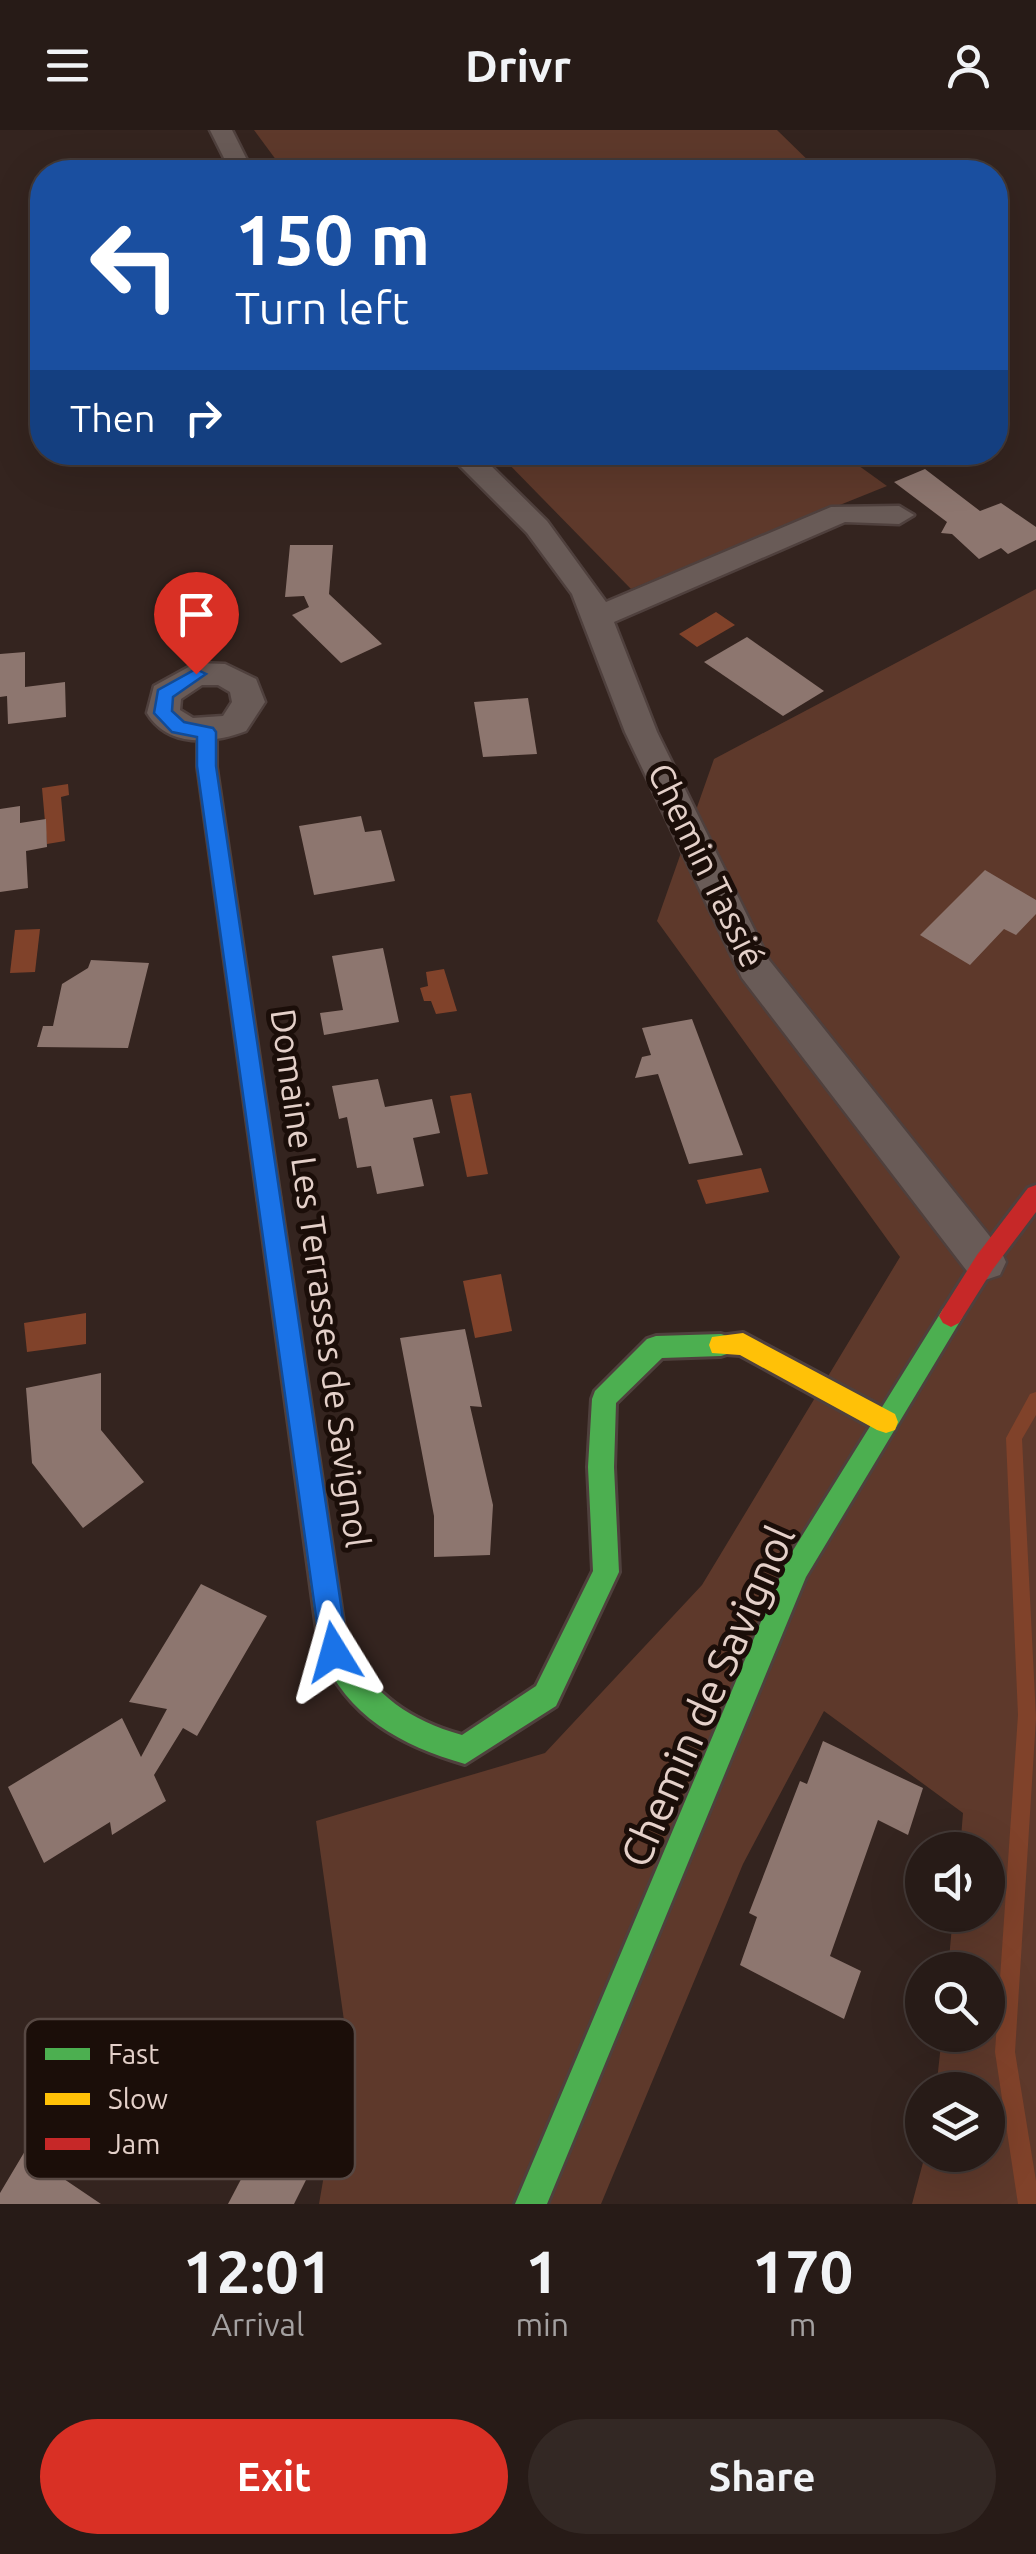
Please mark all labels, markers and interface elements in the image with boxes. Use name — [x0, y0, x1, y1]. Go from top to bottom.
icon: menu — [40, 38, 95, 93]
icon: person — [941, 38, 996, 93]
text: Drivr — [465, 40, 571, 91]
icon: left — [70, 200, 200, 330]
text: 150 m — [235, 200, 430, 278]
text: Turn left — [235, 282, 409, 333]
icon: right — [176, 390, 231, 445]
text: Then — [70, 397, 156, 439]
pin — [154, 572, 239, 675]
icon: arrive — [169, 587, 224, 642]
street label: Chemin Tassié — [640, 757, 774, 973]
street label: Domaine Les Terrasses de Savignol — [263, 1006, 379, 1550]
street label: Chemin de Savignol — [611, 1518, 803, 1874]
position arrow — [282, 1600, 386, 1704]
map controls — [905, 1832, 1005, 2172]
button: sound — [905, 1832, 1005, 1932]
button: search — [905, 1952, 1005, 2052]
legend — [25, 2019, 355, 2179]
text: Fast — [108, 2038, 159, 2069]
button: layers — [905, 2072, 1005, 2172]
text: Slow — [108, 2083, 168, 2114]
text: Jam — [108, 2128, 160, 2159]
text: 12:01 — [183, 2237, 333, 2304]
text: 1 — [525, 2237, 559, 2304]
text: 170 — [752, 2237, 853, 2304]
text: Arrival — [211, 2306, 304, 2342]
text: min — [515, 2306, 569, 2342]
text: m — [789, 2306, 816, 2342]
button: Exit — [40, 2419, 508, 2534]
button: Share — [528, 2419, 996, 2534]

